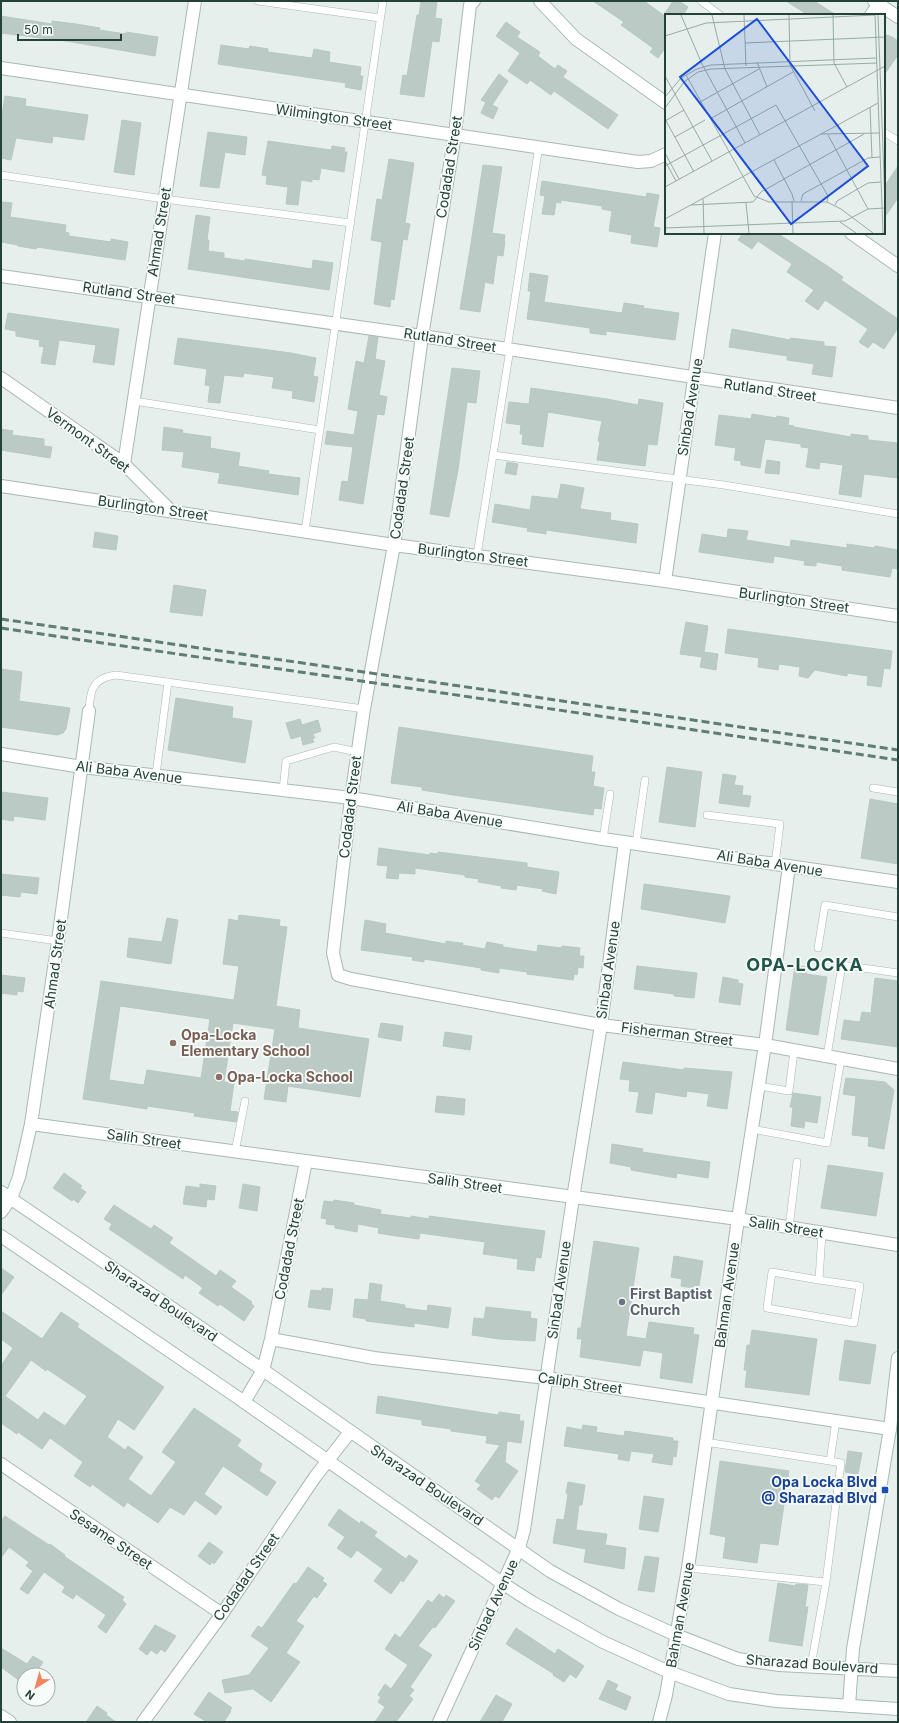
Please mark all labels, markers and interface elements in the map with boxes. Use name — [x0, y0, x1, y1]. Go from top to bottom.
inset map — [665, 14, 885, 234]
scale bar — [18, 16, 121, 42]
text: 50 m — [24, 22, 53, 37]
street label: Wilmington Street — [275, 100, 394, 133]
street label: Codadad Street — [432, 114, 465, 219]
street label: Ahmad Street — [143, 186, 174, 278]
street label: Rutland Street — [82, 278, 177, 307]
street label: Rutland Street — [403, 324, 498, 355]
street label: Sinbad Avenue — [673, 357, 706, 457]
street label: Rutland Street — [723, 375, 818, 404]
street label: Vermont Street — [43, 403, 134, 476]
street label: Codadad Street — [386, 435, 417, 540]
street label: Burlington Street — [97, 491, 210, 524]
street label: Burlington Street — [417, 539, 530, 570]
street label: Burlington Street — [738, 583, 851, 616]
street label: Codadad Street — [335, 754, 364, 859]
street label: Ali Baba Avenue — [75, 757, 183, 786]
street label: Ali Baba Avenue — [396, 797, 504, 830]
street label: Ali Baba Avenue — [716, 846, 824, 879]
street label: Ahmad Street — [40, 918, 69, 1010]
street label: Sinbad Avenue — [592, 920, 623, 1020]
district label: OPA-LOCKA — [746, 954, 864, 975]
street label: Fisherman Street — [620, 1018, 734, 1049]
place label: Opa-Locka Elementary School — [181, 1026, 310, 1059]
marker: Opa-Locka Elementary School — [168, 1038, 178, 1048]
place label: Opa-Locka School — [227, 1068, 353, 1085]
marker: Opa-Locka School — [214, 1072, 224, 1082]
street label: Salih Street — [106, 1125, 183, 1152]
street label: Salih Street — [427, 1169, 504, 1196]
street label: Codadad Street — [270, 1196, 307, 1301]
street label: Salih Street — [748, 1212, 825, 1241]
street label: Sinbad Avenue — [543, 1240, 574, 1340]
street label: Bahman Avenue — [711, 1241, 742, 1349]
street label: Sharazad Boulevard — [101, 1256, 221, 1345]
place label: First Baptist Church — [630, 1285, 712, 1318]
marker: First Baptist Church — [617, 1297, 627, 1307]
street label: Caliph Street — [537, 1368, 624, 1397]
street label: Sharazad Boulevard — [367, 1440, 487, 1529]
place label: Opa Locka Blvd @ Sharazad Blvd — [761, 1473, 877, 1506]
marker: Opa Locka Blvd @ Sharazad Blvd — [880, 1485, 890, 1495]
street label: Sesame Street — [67, 1505, 156, 1573]
street label: Codadad Street — [209, 1529, 282, 1624]
street label: Sinbad Avenue — [464, 1556, 521, 1653]
street label: Bahman Avenue — [662, 1561, 697, 1669]
street label: Sharazad Boulevard — [745, 1650, 879, 1677]
north arrow — [16, 1667, 56, 1707]
text: N — [22, 1687, 38, 1703]

